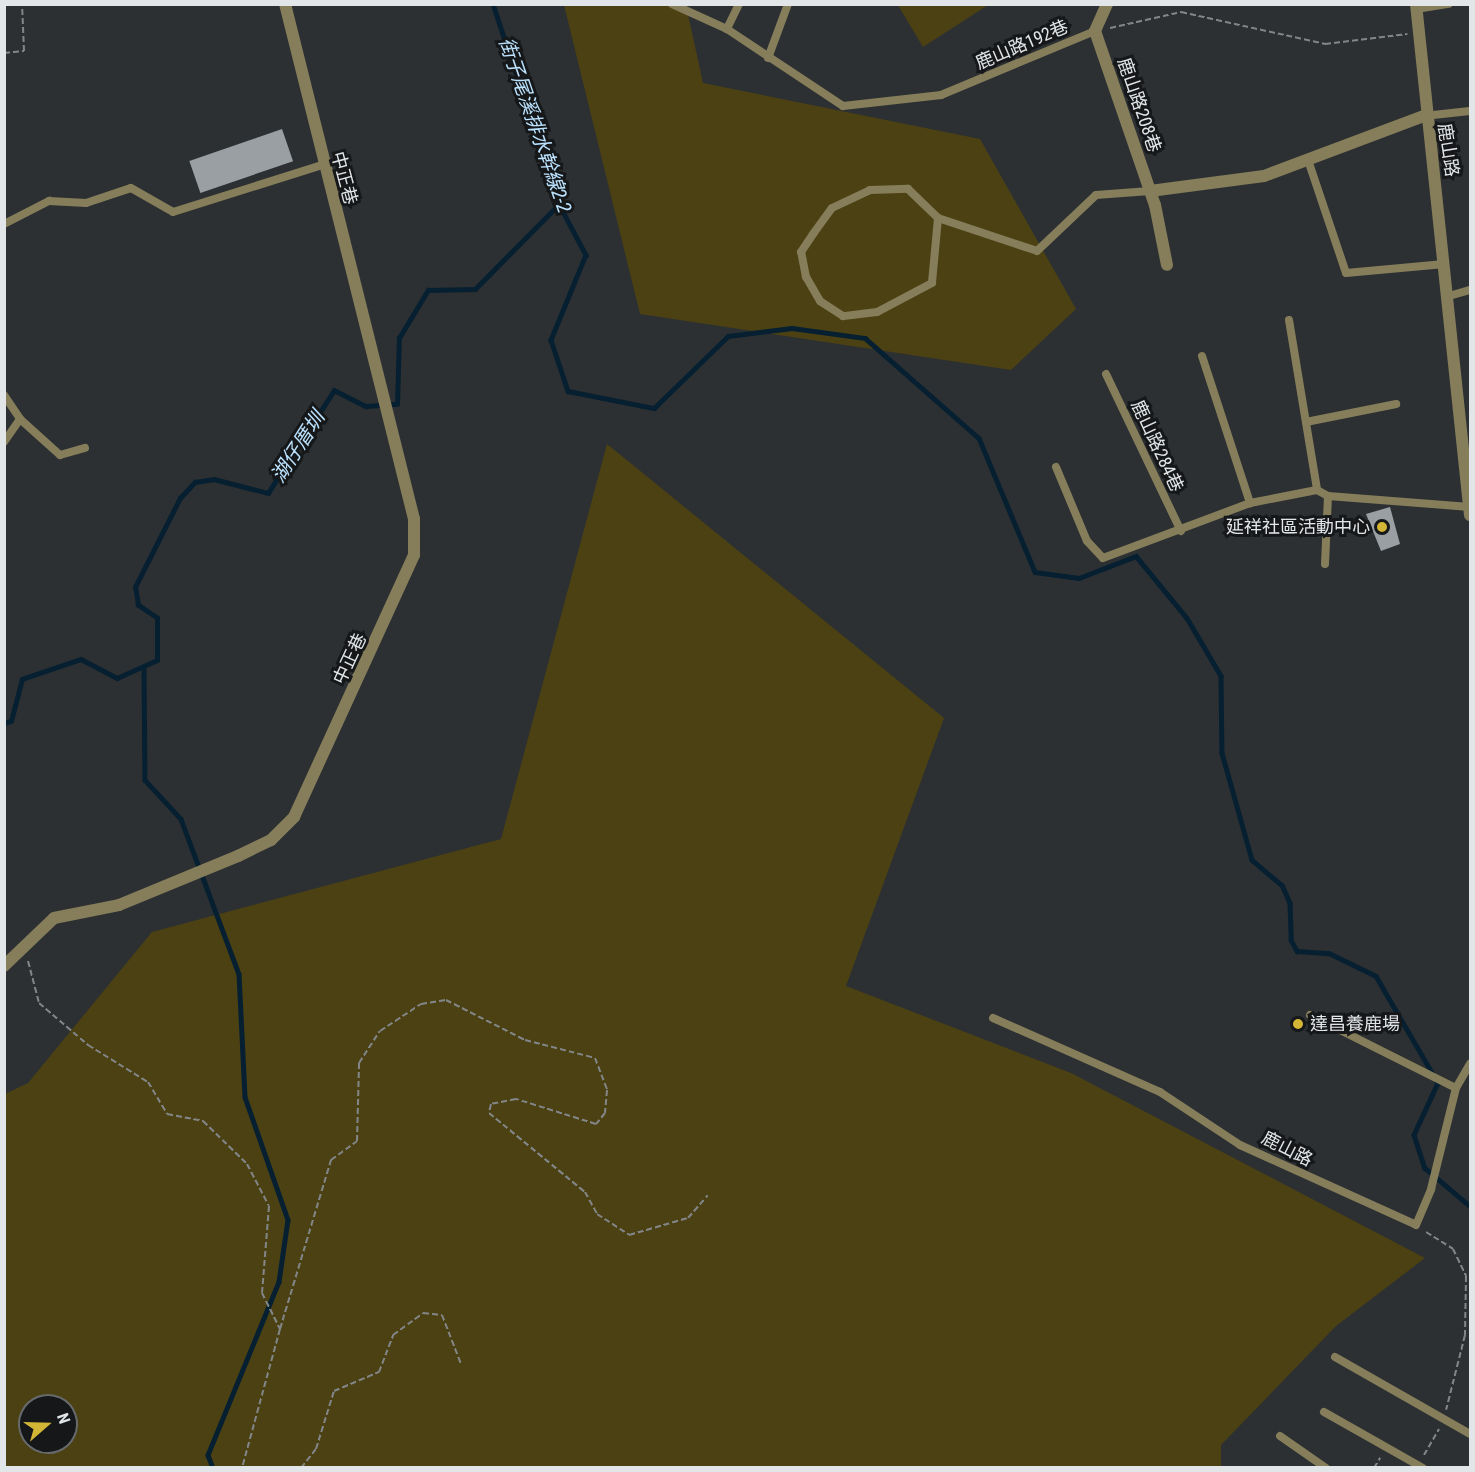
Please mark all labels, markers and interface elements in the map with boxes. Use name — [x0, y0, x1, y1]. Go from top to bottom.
street label: 鹿山路192巷 — [972, 16, 1072, 74]
water label: 街子尾溪排水幹線2-2 — [494, 34, 576, 216]
street label: 鹿山路208巷 — [1113, 55, 1165, 155]
street label: 鹿山路 — [1433, 122, 1463, 178]
street label: 中正巷 — [327, 149, 361, 207]
street label: 鹿山路284巷 — [1126, 397, 1188, 495]
water label: 湖仔厝圳 — [266, 407, 330, 487]
place label: 延祥社區活動中心 — [1226, 516, 1370, 538]
marker: 延祥社區活動中心 — [1375, 520, 1389, 534]
street label: 中正巷 — [329, 630, 371, 688]
place label: 達昌養鹿場 — [1310, 1013, 1400, 1035]
marker: 達昌養鹿場 — [1291, 1017, 1305, 1031]
street label: 鹿山路 — [1258, 1127, 1316, 1171]
north arrow — [18, 1394, 78, 1454]
text: N — [53, 1410, 74, 1426]

